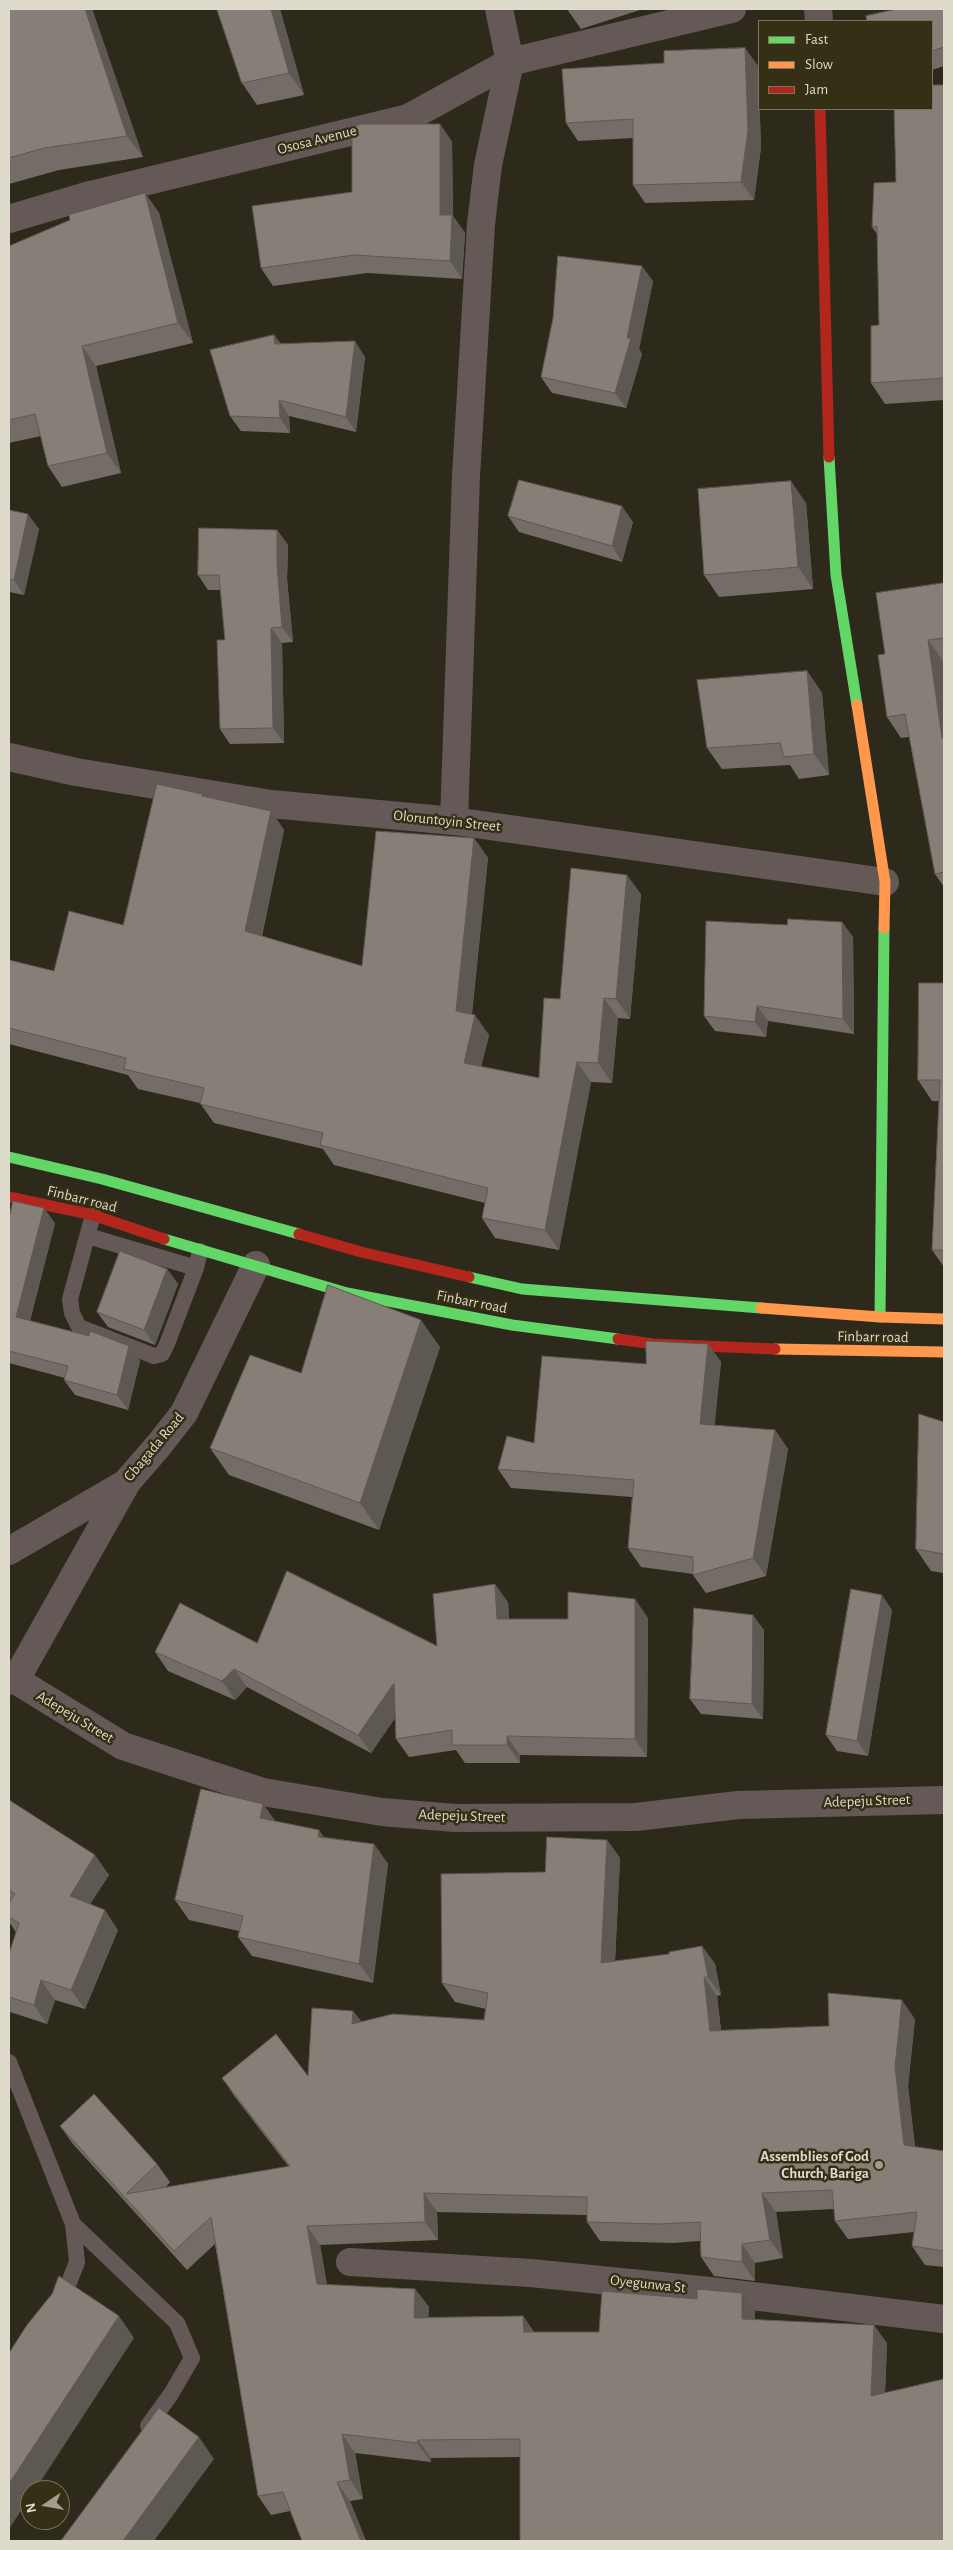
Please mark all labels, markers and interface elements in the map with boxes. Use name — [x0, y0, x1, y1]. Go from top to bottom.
legend — [758, 20, 933, 110]
text: Fast — [805, 32, 828, 47]
text: Slow — [805, 57, 833, 72]
text: Jam — [805, 82, 828, 97]
street label: Ososa Avenue — [275, 121, 359, 159]
street label: Oloruntoyin Street — [392, 806, 502, 836]
street label: Finbarr road — [45, 1182, 119, 1216]
street label: Finbarr road — [435, 1286, 509, 1318]
street label: Finbarr road — [837, 1327, 909, 1347]
street label: Gbagada Road — [120, 1409, 188, 1485]
street label: Adepeju Street — [33, 1687, 117, 1747]
street label: Adepeju Street — [823, 1790, 911, 1812]
street label: Adepeju Street — [418, 1805, 506, 1827]
place label: Assemblies of God Church, Bariga — [760, 2147, 869, 2182]
marker: Assemblies of God Church, Bariga — [873, 2159, 885, 2171]
street label: Oyegunwa St — [609, 2271, 687, 2297]
north arrow — [20, 2480, 70, 2530]
text: N — [23, 2502, 39, 2514]

